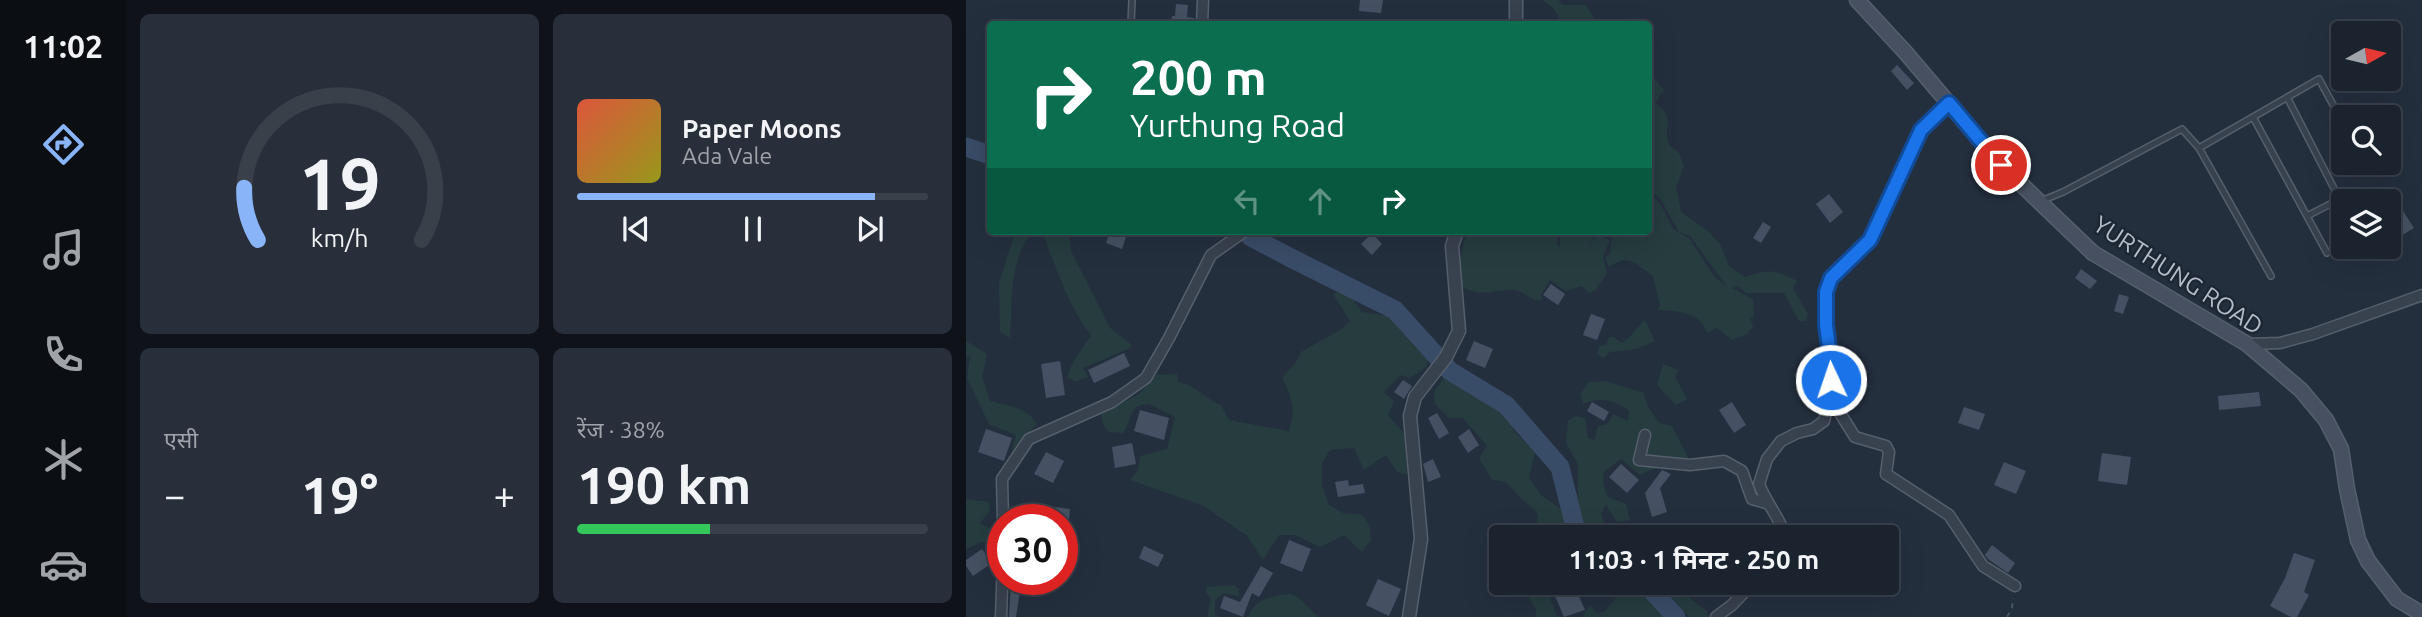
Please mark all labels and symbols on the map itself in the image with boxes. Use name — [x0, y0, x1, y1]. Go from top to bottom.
north arrow — [2331, 21, 2401, 91]
pin — [1971, 135, 2031, 195]
street label: YURTHUNG ROAD — [2088, 210, 2268, 340]
position arrow — [1794, 343, 1868, 417]
speed limit sign: 30 — [987, 504, 1078, 595]

